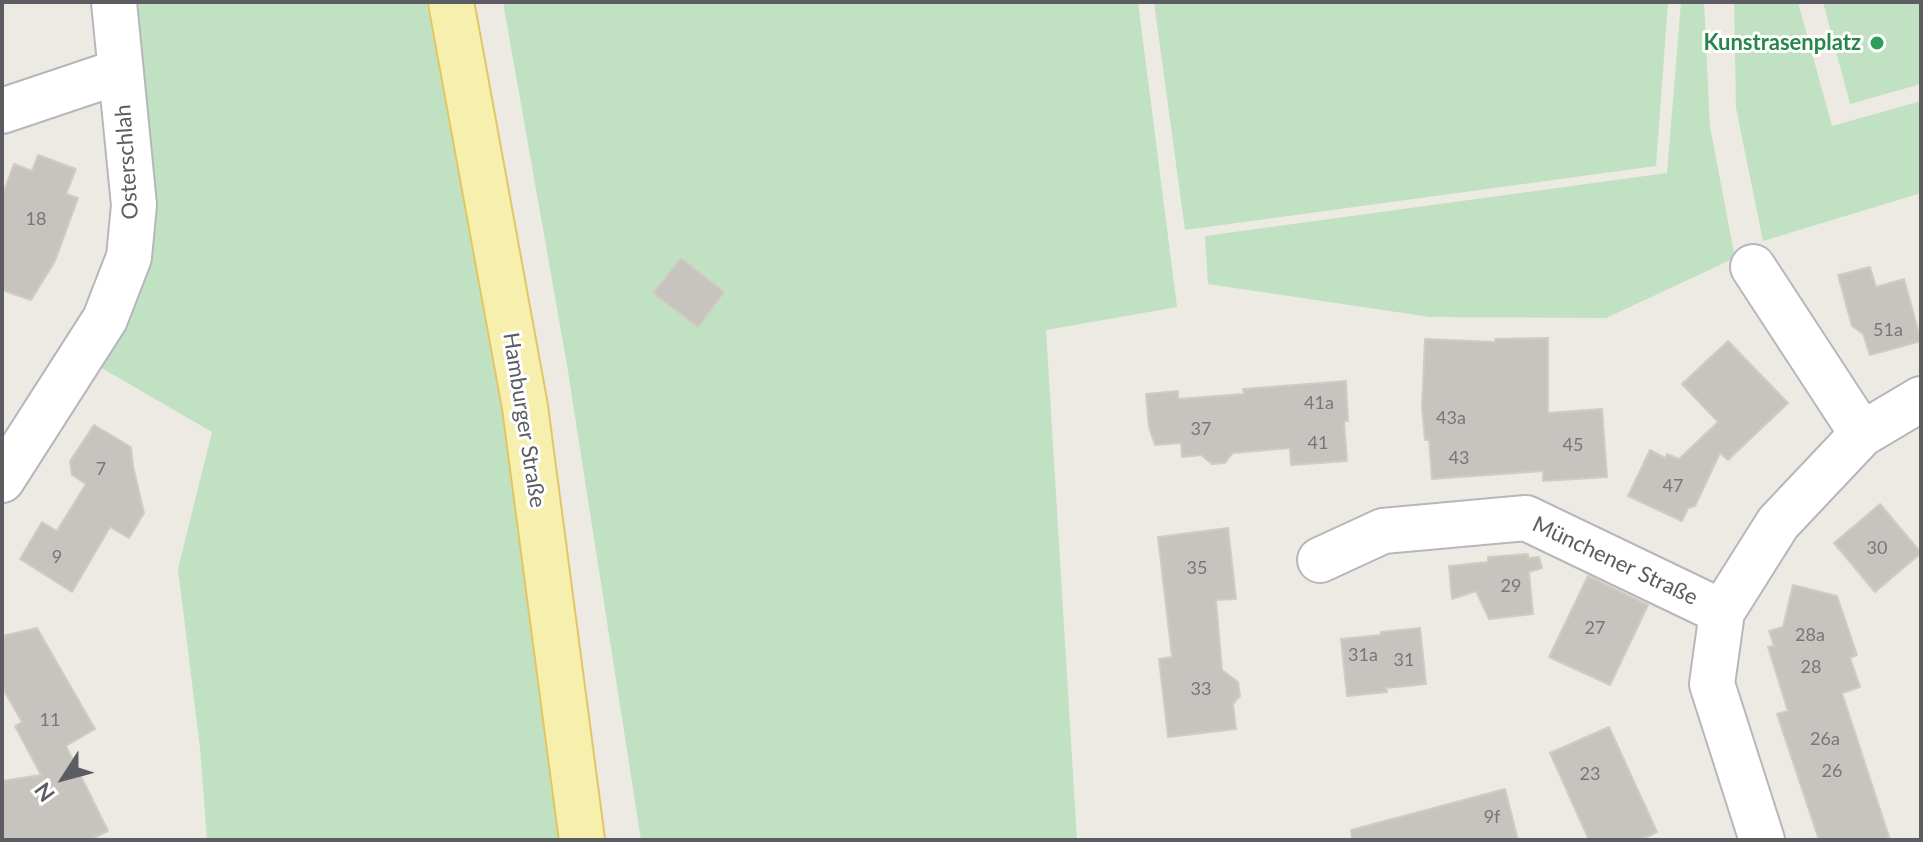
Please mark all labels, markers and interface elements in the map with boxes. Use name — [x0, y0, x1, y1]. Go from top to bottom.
place label: Kunstrasenplatz — [1703, 30, 1861, 56]
marker: Kunstrasenplatz — [1868, 34, 1886, 52]
street label: Osterschlah — [110, 104, 144, 220]
house number: 18 — [26, 208, 46, 230]
house number: 51a — [1873, 319, 1903, 341]
street label: Hamburger Straße — [497, 331, 551, 509]
house number: 41a — [1304, 392, 1334, 414]
house number: 43a — [1436, 407, 1466, 429]
house number: 37 — [1191, 418, 1211, 440]
house number: 41 — [1308, 432, 1328, 454]
house number: 45 — [1563, 434, 1583, 456]
house number: 43 — [1449, 447, 1469, 469]
house number: 7 — [96, 458, 106, 480]
house number: 47 — [1663, 475, 1683, 497]
street label: Münchener Straße — [1528, 511, 1702, 611]
house number: 30 — [1867, 537, 1887, 559]
house number: 9 — [52, 546, 62, 568]
house number: 35 — [1187, 557, 1207, 579]
house number: 29 — [1501, 575, 1521, 597]
house number: 27 — [1585, 617, 1605, 639]
house number: 28a — [1795, 624, 1825, 646]
house number: 31a — [1348, 644, 1378, 666]
house number: 31 — [1394, 649, 1414, 671]
house number: 28 — [1801, 656, 1821, 678]
house number: 33 — [1191, 678, 1211, 700]
house number: 11 — [40, 709, 60, 731]
house number: 26a — [1810, 728, 1840, 750]
north arrow — [24, 738, 104, 818]
house number: 26 — [1822, 760, 1842, 782]
house number: 23 — [1580, 763, 1600, 785]
text: N — [28, 778, 60, 807]
house number: 9f — [1484, 806, 1500, 828]

